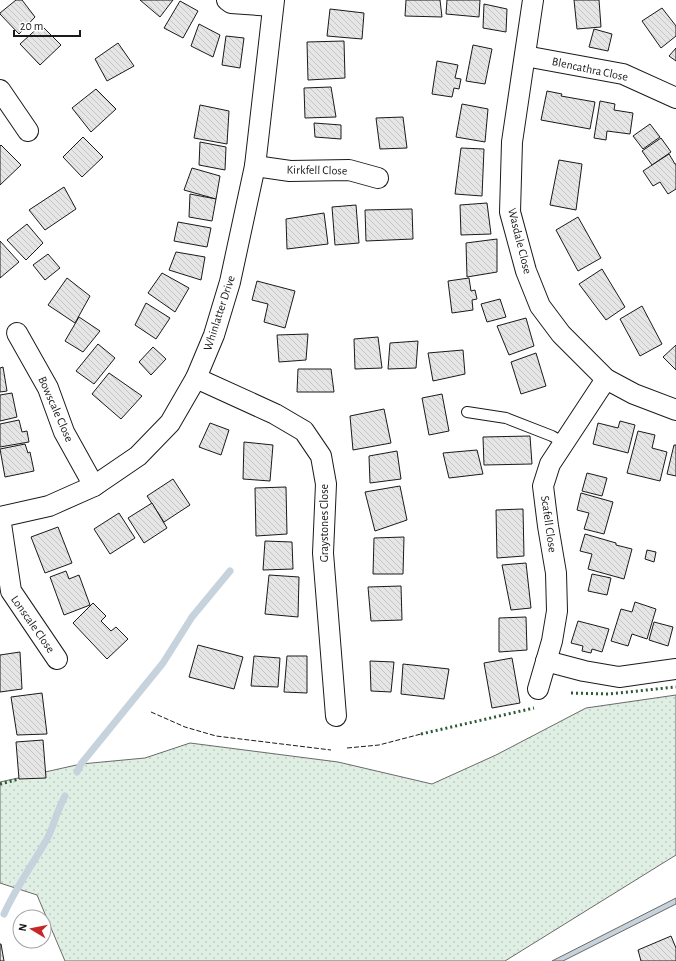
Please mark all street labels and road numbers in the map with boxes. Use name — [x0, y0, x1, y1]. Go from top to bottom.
street label: Blencathra Close — [551, 55, 629, 83]
street label: Kirkfell Close — [287, 163, 347, 177]
street label: Wasdale Close — [506, 207, 534, 275]
street label: Whinlatter Drive — [201, 274, 237, 352]
street label: Bowscale Close — [36, 375, 76, 443]
street label: Graystones Close — [318, 484, 331, 562]
street label: Scafell Close — [539, 495, 559, 553]
street label: Lonscale Close — [9, 593, 57, 655]

